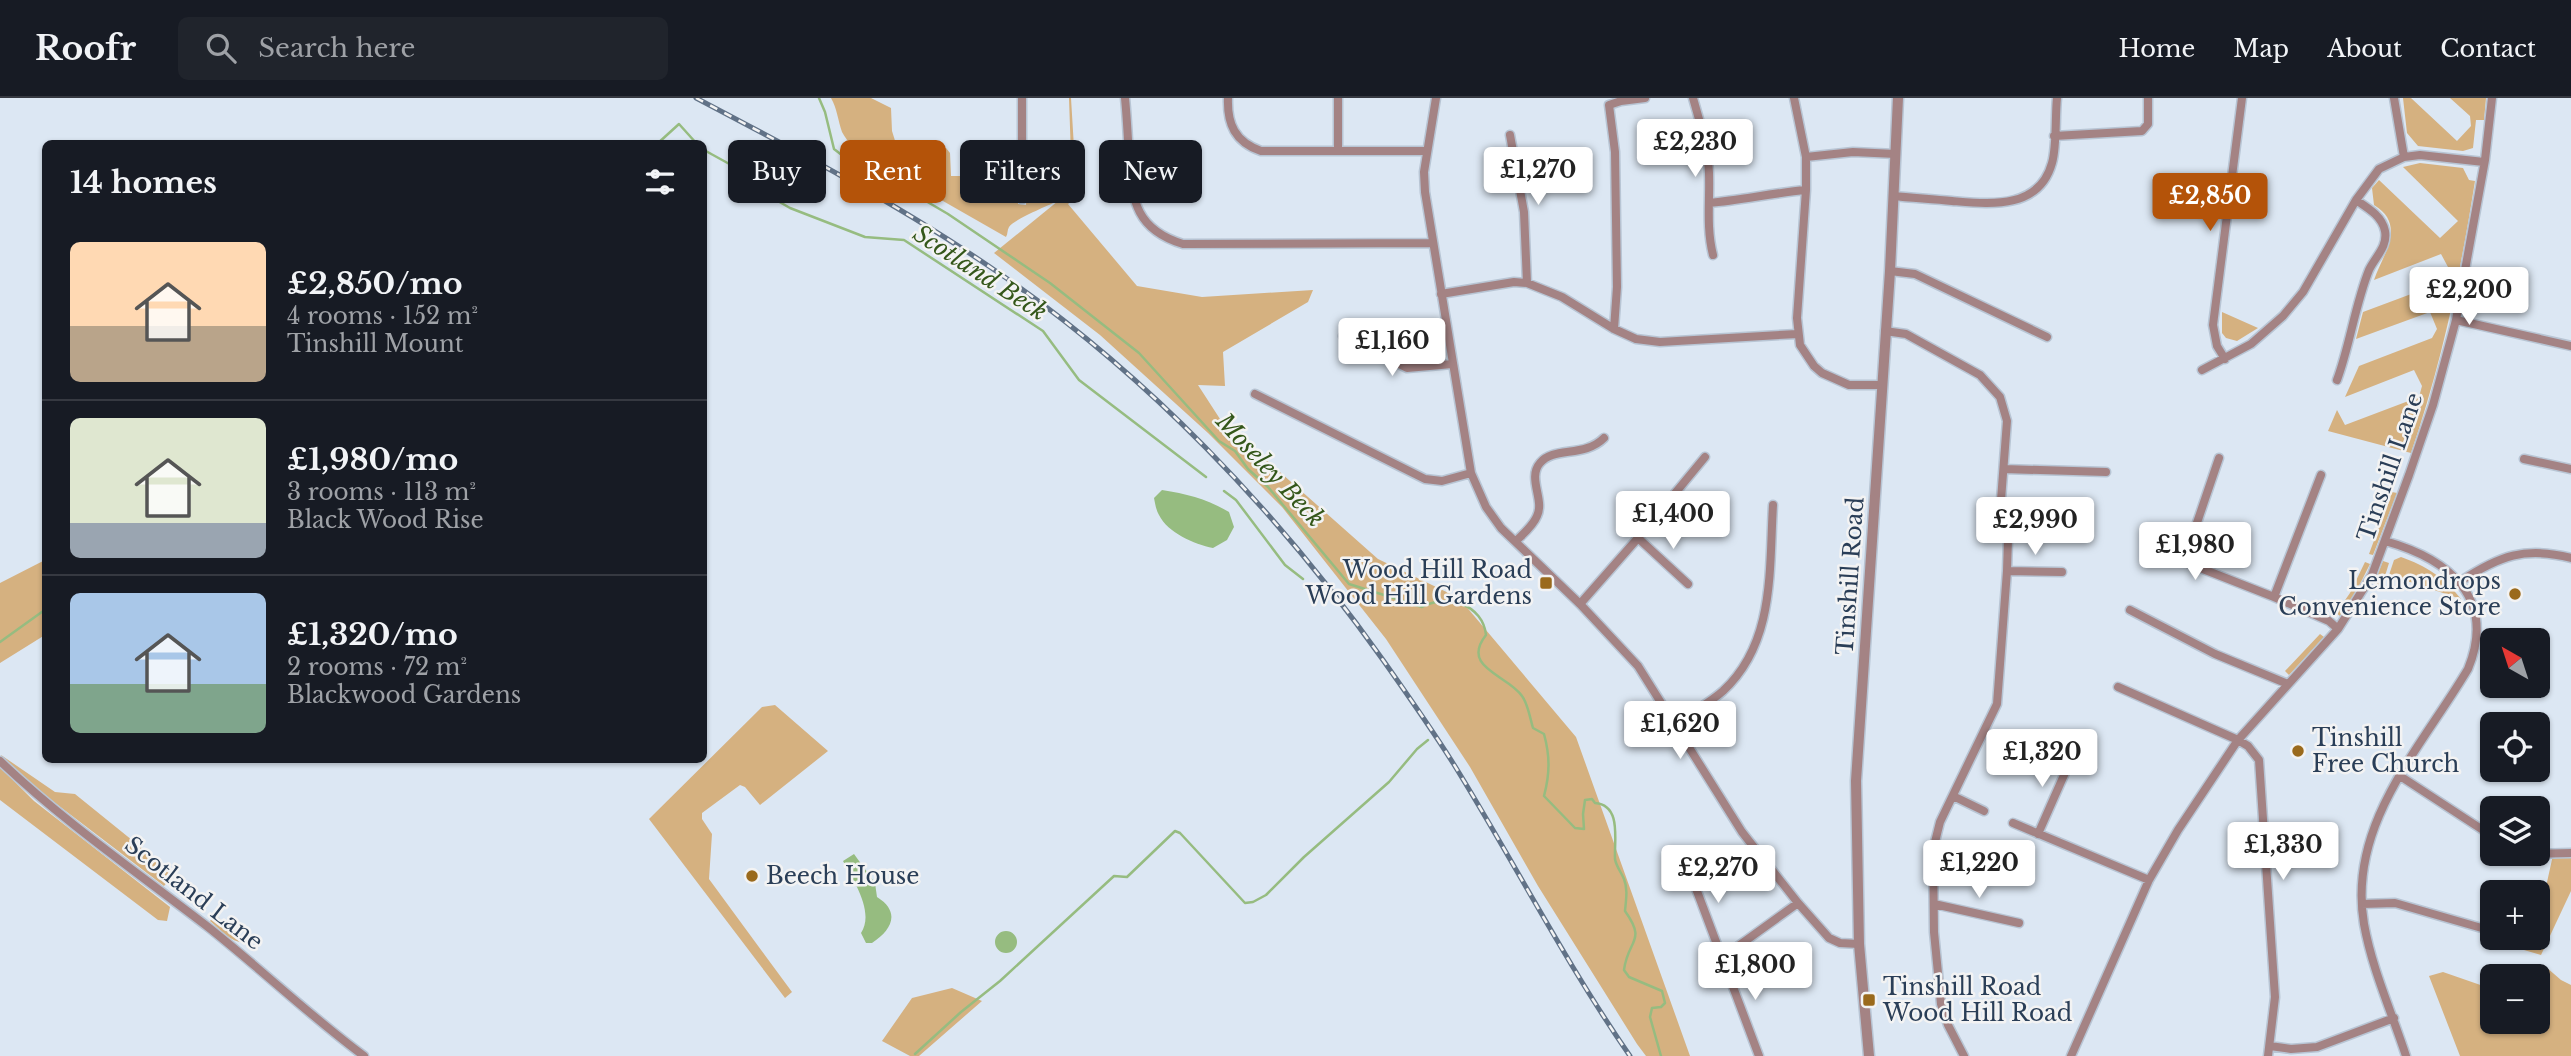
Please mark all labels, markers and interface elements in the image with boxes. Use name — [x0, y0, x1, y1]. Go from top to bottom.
search box — [178, 17, 668, 80]
text: Roofr — [35, 28, 136, 69]
icon: search — [202, 29, 240, 67]
text: Search here — [258, 32, 416, 64]
text: Home — [2119, 34, 2195, 63]
text: Map — [2233, 34, 2289, 63]
text: About — [2327, 34, 2402, 63]
text: Contact — [2440, 34, 2536, 63]
pin: £2,230 — [1638, 120, 1752, 179]
text: £2,230 — [1653, 128, 1737, 156]
chip: Buy — [728, 140, 826, 203]
chip: Rent — [840, 140, 946, 203]
chip: Filters — [960, 140, 1085, 203]
chip: New — [1099, 140, 1202, 203]
pin: £1,270 — [1481, 148, 1595, 207]
text: £1,270 — [1500, 156, 1576, 184]
icon: filters — [641, 163, 679, 201]
text: 14 homes — [70, 164, 217, 201]
pin: £2,850 — [2153, 174, 2267, 233]
text: £2,850 — [2169, 182, 2251, 210]
water label: Scotland Beck — [908, 219, 1053, 327]
text: £2,850/mo — [287, 265, 462, 302]
pin: £2,200 — [2412, 268, 2526, 327]
icon: home — [126, 270, 210, 354]
text: £2,200 — [2426, 276, 2513, 304]
text: 4 rooms · 152 m² — [287, 302, 478, 330]
pin: £1,160 — [1335, 318, 1449, 378]
text: £1,160 — [1354, 327, 1430, 355]
text: Tinshill Mount — [287, 330, 464, 358]
street label: Tinshill Lane — [2351, 389, 2429, 545]
water label: Moseley Beck — [1210, 406, 1330, 533]
text: £1,980/mo — [287, 441, 458, 478]
icon: home — [126, 446, 210, 530]
text: 3 rooms · 113 m² — [287, 478, 476, 506]
pin: £1,400 — [1616, 491, 1730, 551]
street label: Tinshill Road — [1831, 496, 1869, 656]
pin: £2,990 — [1978, 498, 2092, 557]
text: £1,400 — [1632, 500, 1714, 528]
text: Black Wood Rise — [287, 506, 484, 534]
text: £2,990 — [1992, 506, 2078, 534]
pin: £1,980 — [2138, 522, 2252, 582]
text: £1,980 — [2155, 531, 2235, 559]
place label: Wood Hill Road Wood Hill Gardens — [1304, 556, 1532, 610]
place label: Lemondrops Convenience Store — [2278, 567, 2501, 621]
marker: Wood Hill Road Wood Hill Gardens — [1538, 575, 1554, 591]
marker: Lemondrops Convenience Store — [2507, 586, 2523, 602]
text: £1,320/mo — [287, 616, 458, 653]
icon: home — [126, 621, 210, 705]
north arrow — [2480, 628, 2550, 698]
map controls — [2480, 628, 2550, 1034]
text: 2 rooms · 72 m² — [287, 653, 467, 681]
text: Blackwood Gardens — [287, 681, 521, 709]
pin: £1,620 — [1623, 702, 1737, 761]
text: £1,620 — [1640, 710, 1720, 738]
button: locate — [2480, 712, 2550, 782]
place label: Tinshill Free Church — [2312, 724, 2460, 778]
pin: £1,320 — [1985, 730, 2099, 789]
text: £1,320 — [2002, 738, 2082, 766]
marker: Tinshill Free Church — [2290, 743, 2306, 759]
button: layers — [2480, 796, 2550, 866]
pin: £1,330 — [2226, 822, 2340, 882]
street label: Scotland Lane — [119, 830, 269, 956]
text: £1,330 — [2243, 831, 2323, 859]
pin: £1,220 — [1922, 840, 2036, 900]
pin: £2,270 — [1661, 846, 1775, 905]
text: £1,220 — [1939, 849, 2019, 877]
text: £2,270 — [1677, 854, 1759, 882]
place label: Beech House — [766, 862, 919, 890]
marker: Beech House — [744, 868, 760, 884]
button: + — [2480, 880, 2550, 950]
pin: £1,800 — [1698, 942, 1812, 1002]
text: £1,800 — [1714, 951, 1796, 979]
button: − — [2480, 964, 2550, 1034]
place label: Tinshill Road Wood Hill Road — [1882, 973, 2072, 1027]
marker: Tinshill Road Wood Hill Road — [1861, 992, 1877, 1008]

